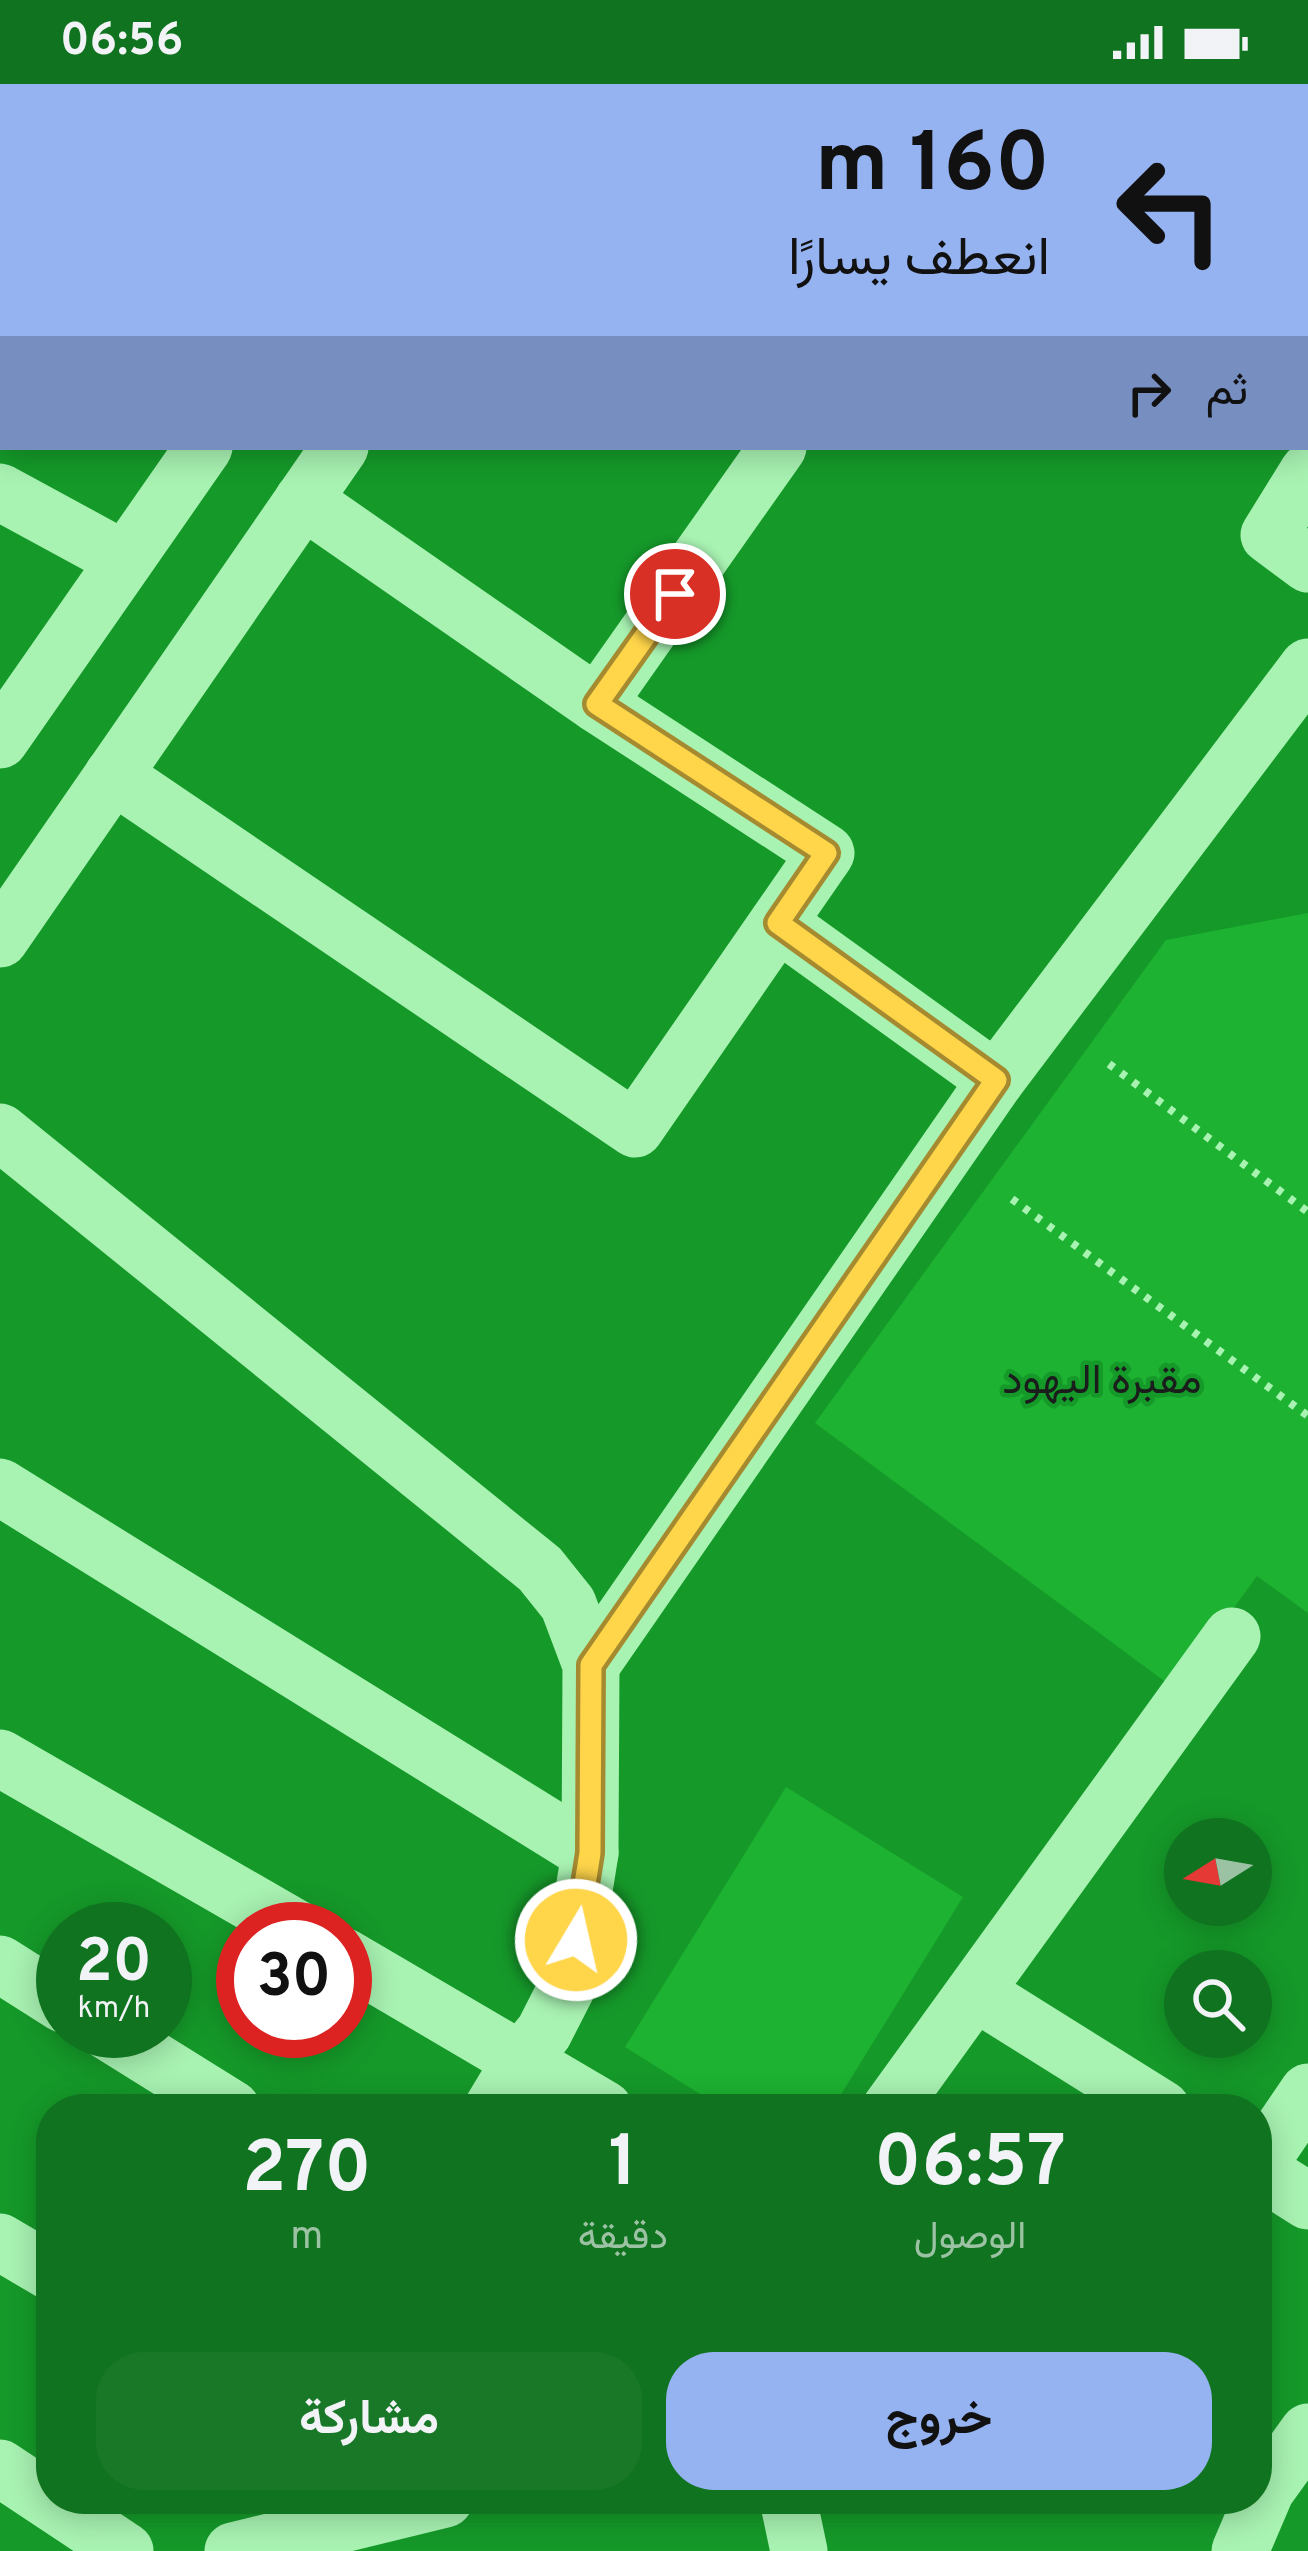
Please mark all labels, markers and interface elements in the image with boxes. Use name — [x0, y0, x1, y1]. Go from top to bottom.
text: 06:56 — [60, 14, 183, 71]
text: 160 m — [815, 115, 1050, 221]
icon: left — [1092, 132, 1248, 288]
text: انعطف يسارًا — [788, 226, 1050, 295]
icon: right — [1116, 360, 1182, 426]
text: ثم — [1206, 364, 1248, 421]
pin — [624, 543, 726, 645]
icon: arrive — [642, 561, 708, 627]
park label: مقبرة اليهود — [1002, 1356, 1202, 1409]
north arrow — [1164, 1818, 1272, 1926]
map controls — [1164, 1818, 1272, 2058]
position arrow — [513, 1877, 639, 2003]
speed limit sign: 30 — [216, 1902, 372, 2058]
text: 20 — [76, 1927, 152, 2003]
button: search — [1164, 1950, 1272, 2058]
text: km/h — [78, 1991, 150, 2028]
text: 1 — [608, 2120, 637, 2212]
text: 06:57 — [874, 2120, 1066, 2212]
text: 270 — [242, 2126, 372, 2218]
text: m — [290, 2214, 323, 2263]
text: دقيقة — [578, 2214, 668, 2263]
text: الوصول — [914, 2214, 1026, 2263]
button: مشاركة — [96, 2352, 642, 2490]
button: خروج — [666, 2352, 1212, 2490]

